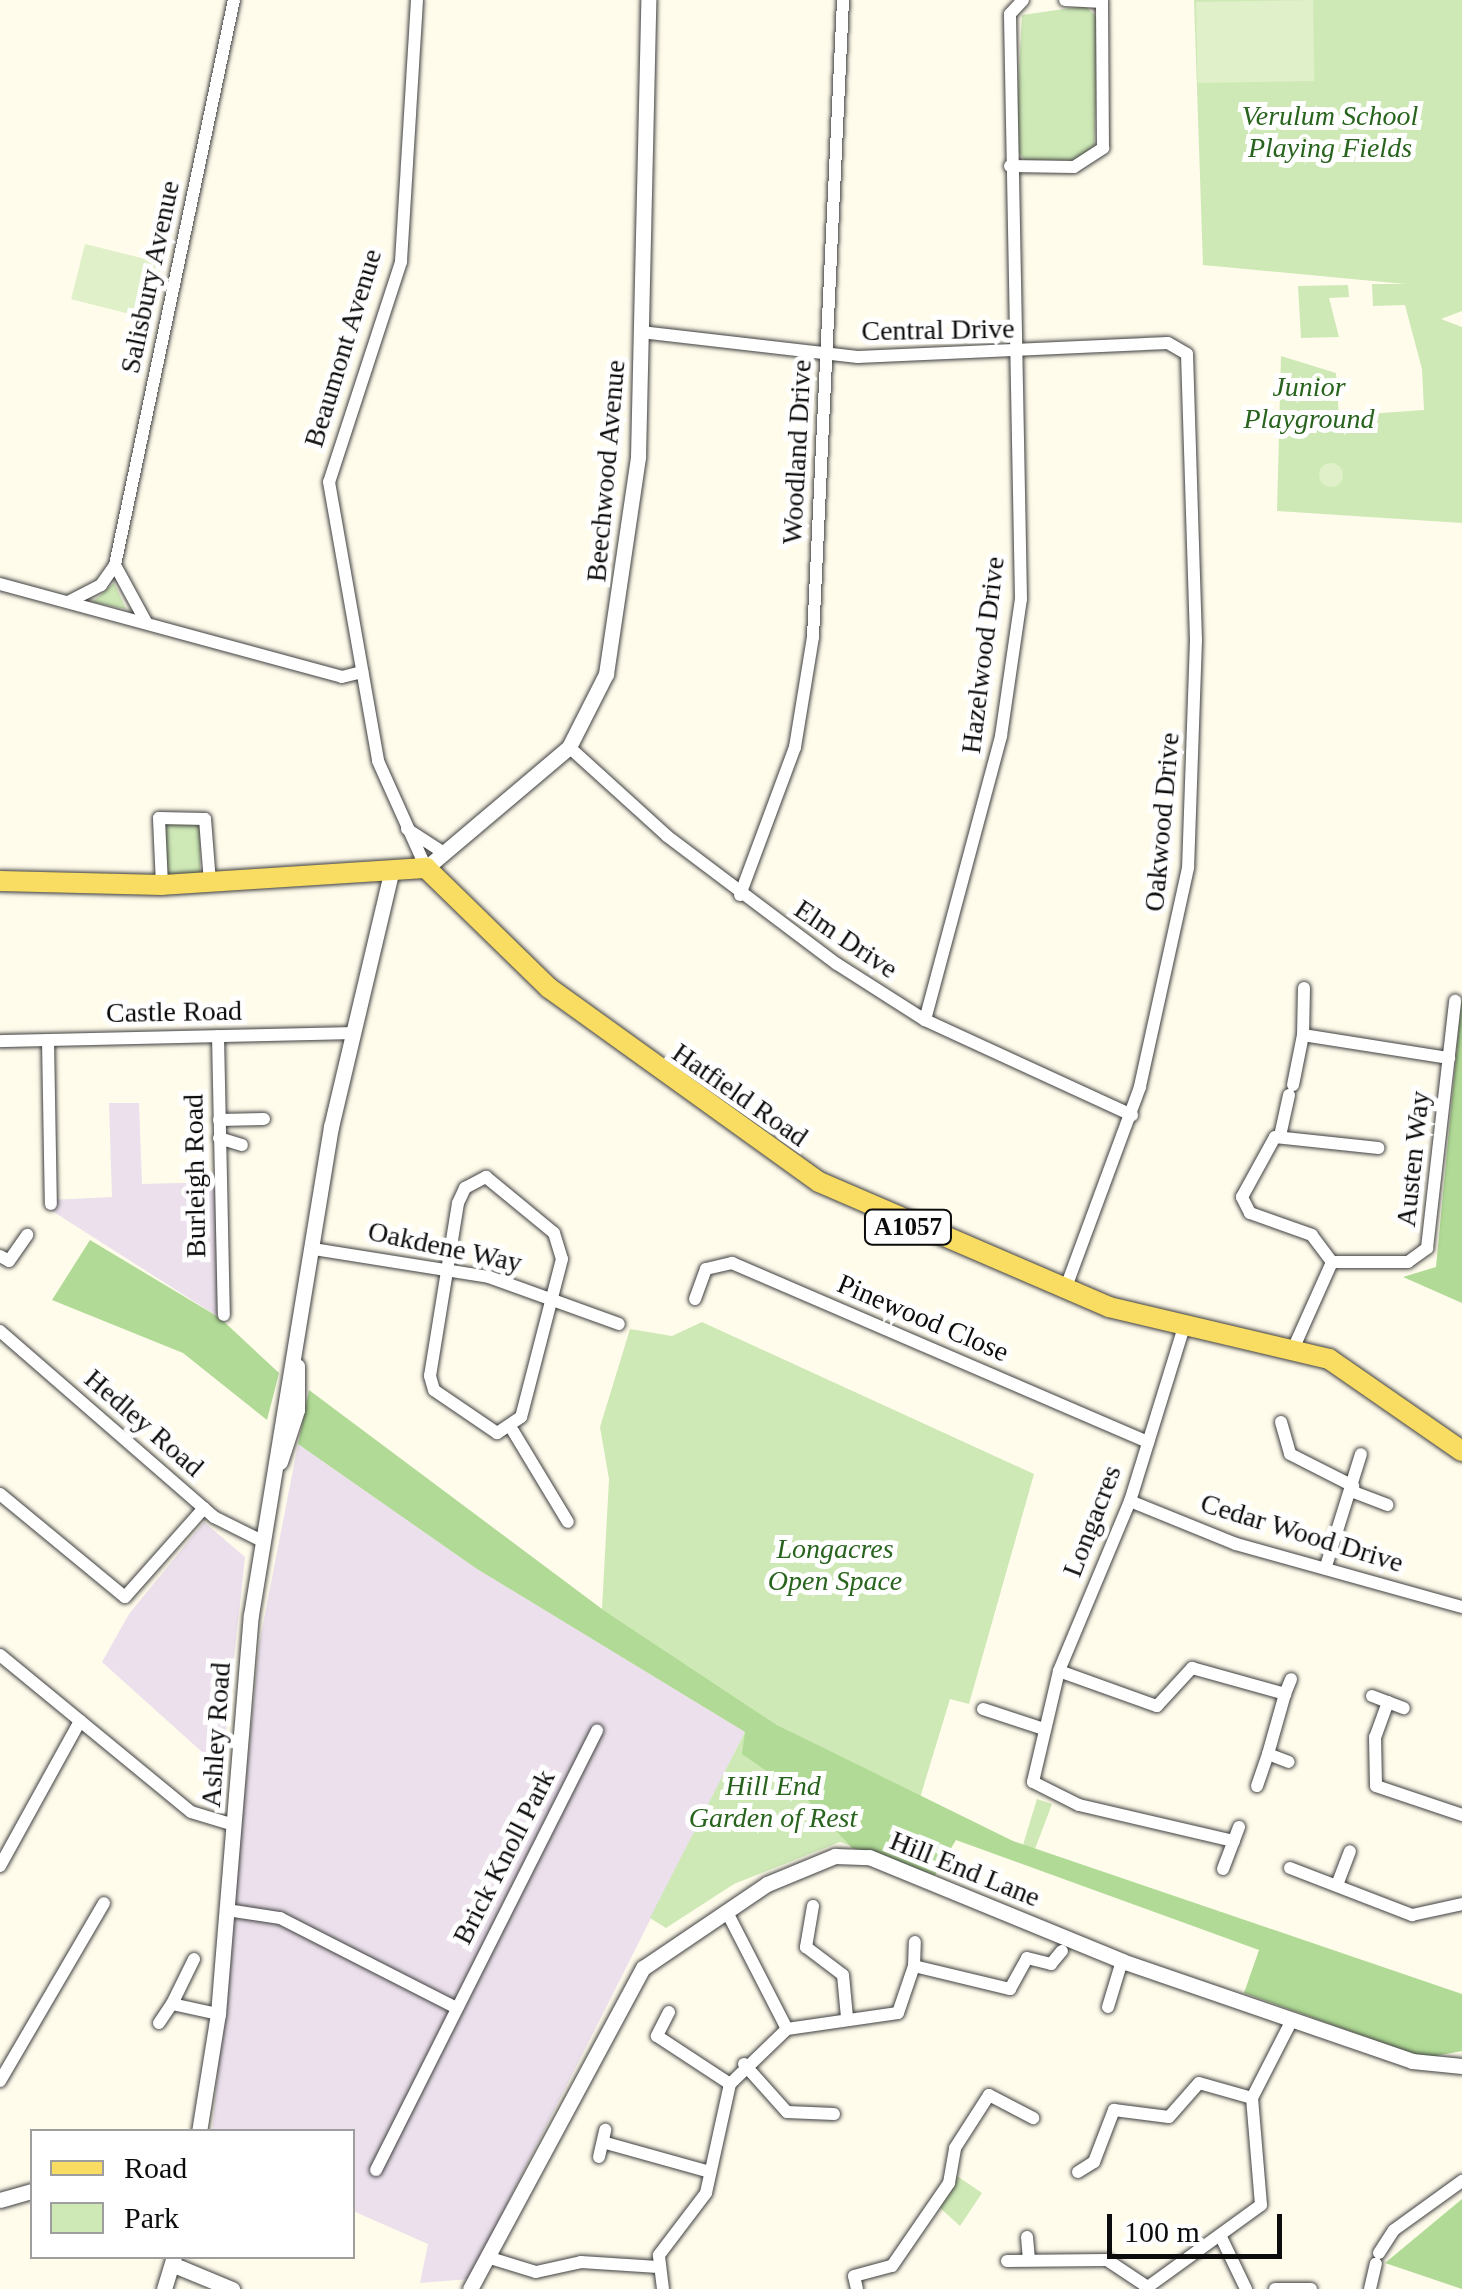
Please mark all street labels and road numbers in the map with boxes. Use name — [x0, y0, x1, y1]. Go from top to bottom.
street label: Salisbury Avenue — [113, 177, 187, 377]
street label: Beaumont Avenue — [297, 244, 389, 452]
street label: Central Drive — [861, 312, 1015, 348]
street label: Beechwood Avenue — [579, 358, 633, 584]
street label: Woodland Drive — [775, 359, 819, 545]
street label: Hazelwood Drive — [954, 555, 1012, 755]
street label: Oakwood Drive — [1137, 731, 1187, 913]
street label: Elm Drive — [788, 892, 904, 986]
street label: Castle Road — [106, 994, 242, 1030]
street label: Hatfield Road — [666, 1036, 814, 1154]
street label: Austen Way — [1389, 1089, 1437, 1229]
street label: Burleigh Road — [177, 1094, 213, 1258]
road number: A1057 — [863, 1207, 953, 1247]
street label: Oakdene Way — [365, 1214, 525, 1280]
street label: Pinewood Close — [832, 1267, 1014, 1369]
street label: Hedley Road — [78, 1362, 210, 1484]
street label: Longacres — [1055, 1461, 1129, 1581]
street label: Cedar Wood Drive — [1196, 1486, 1408, 1580]
street label: Ashley Road — [194, 1661, 238, 1809]
street label: Brick Knoll Park — [446, 1764, 562, 1950]
street label: Hill End Lane — [885, 1824, 1045, 1914]

